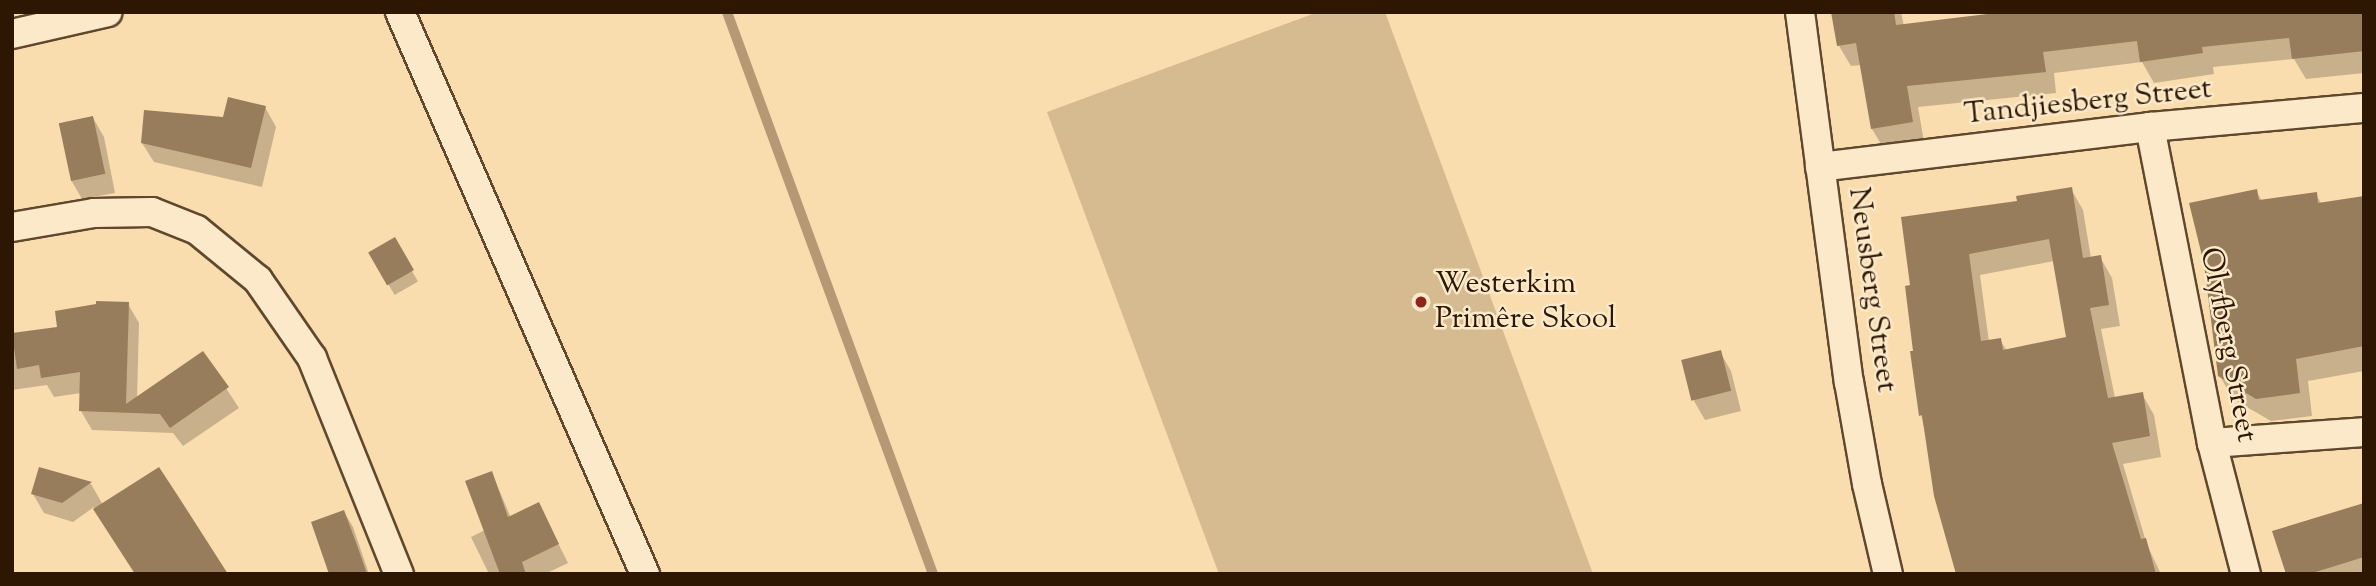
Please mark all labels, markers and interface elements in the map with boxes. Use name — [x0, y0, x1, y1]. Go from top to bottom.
street label: Tandjiesberg Street — [1962, 72, 2214, 134]
street label: Neusberg Street — [1839, 185, 1903, 395]
street label: Olyfberg Street — [2190, 245, 2264, 445]
place label: Westerkim Primêre Skool — [1435, 267, 1616, 338]
marker: Westerkim Primêre Skool — [1413, 294, 1429, 310]

